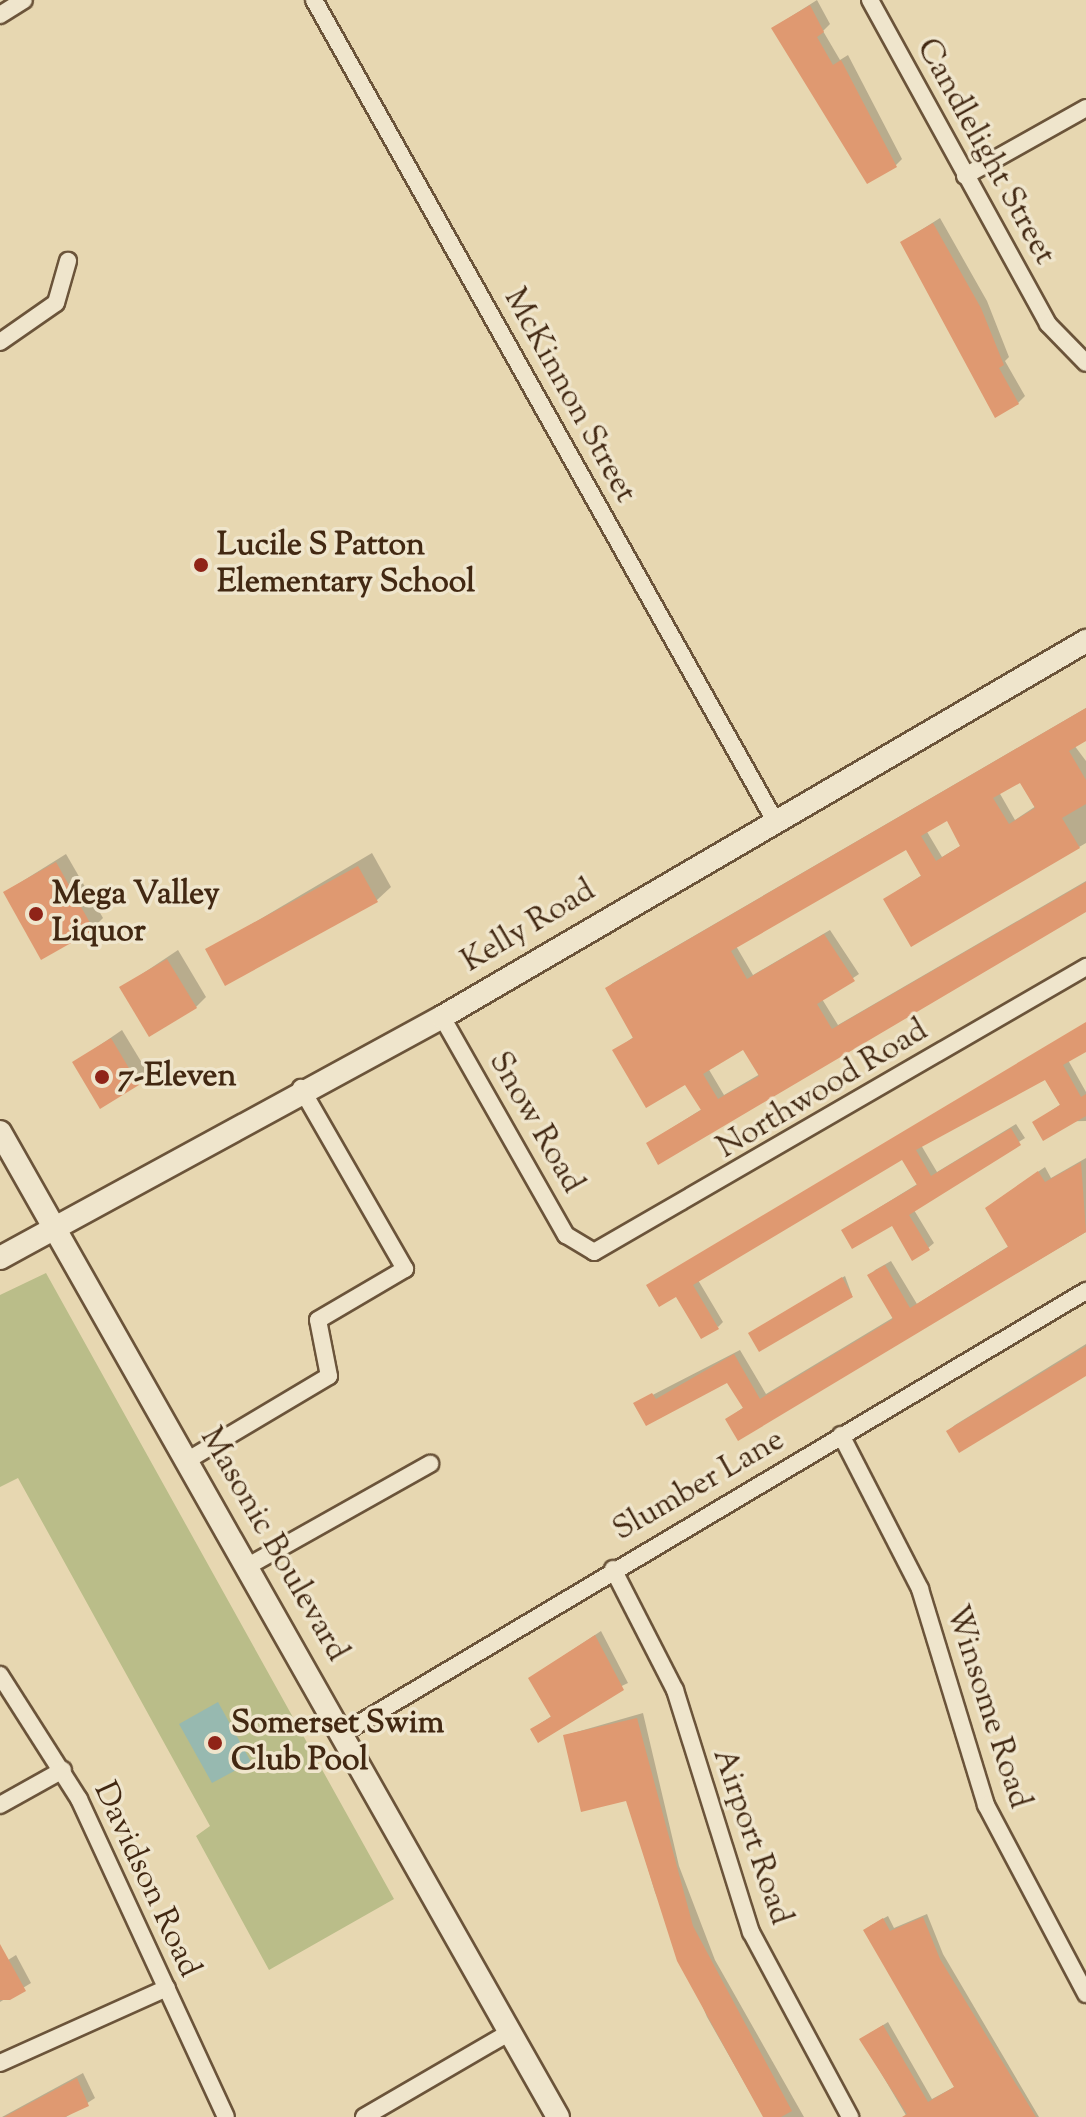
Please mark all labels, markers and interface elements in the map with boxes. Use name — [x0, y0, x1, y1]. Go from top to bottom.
street label: Candlelight Street — [907, 32, 1063, 272]
street label: McKinnon Street — [494, 282, 644, 510]
place label: Lucile S Patton Elementary School — [217, 528, 475, 603]
marker: Lucile S Patton Elementary School — [192, 556, 210, 574]
street label: Kelly Road — [455, 872, 603, 982]
place label: Mega Valley Liquor — [52, 877, 220, 952]
marker: Mega Valley Liquor — [27, 905, 45, 923]
street label: Northwood Road — [711, 1012, 935, 1168]
street label: Snow Road — [479, 1045, 591, 1201]
place label: 7-Eleven — [118, 1058, 236, 1096]
marker: 7-Eleven — [93, 1068, 111, 1086]
street label: Masonic Boulevard — [190, 1421, 356, 1669]
street label: Slumber Lane — [607, 1422, 791, 1550]
street label: Winsome Road — [936, 1600, 1038, 1814]
place label: Somerset Swim Club Pool — [231, 1706, 444, 1781]
marker: Somerset Swim Club Pool — [206, 1734, 224, 1752]
street label: Airport Road — [703, 1744, 799, 1930]
street label: Davidson Road — [84, 1776, 208, 1984]

